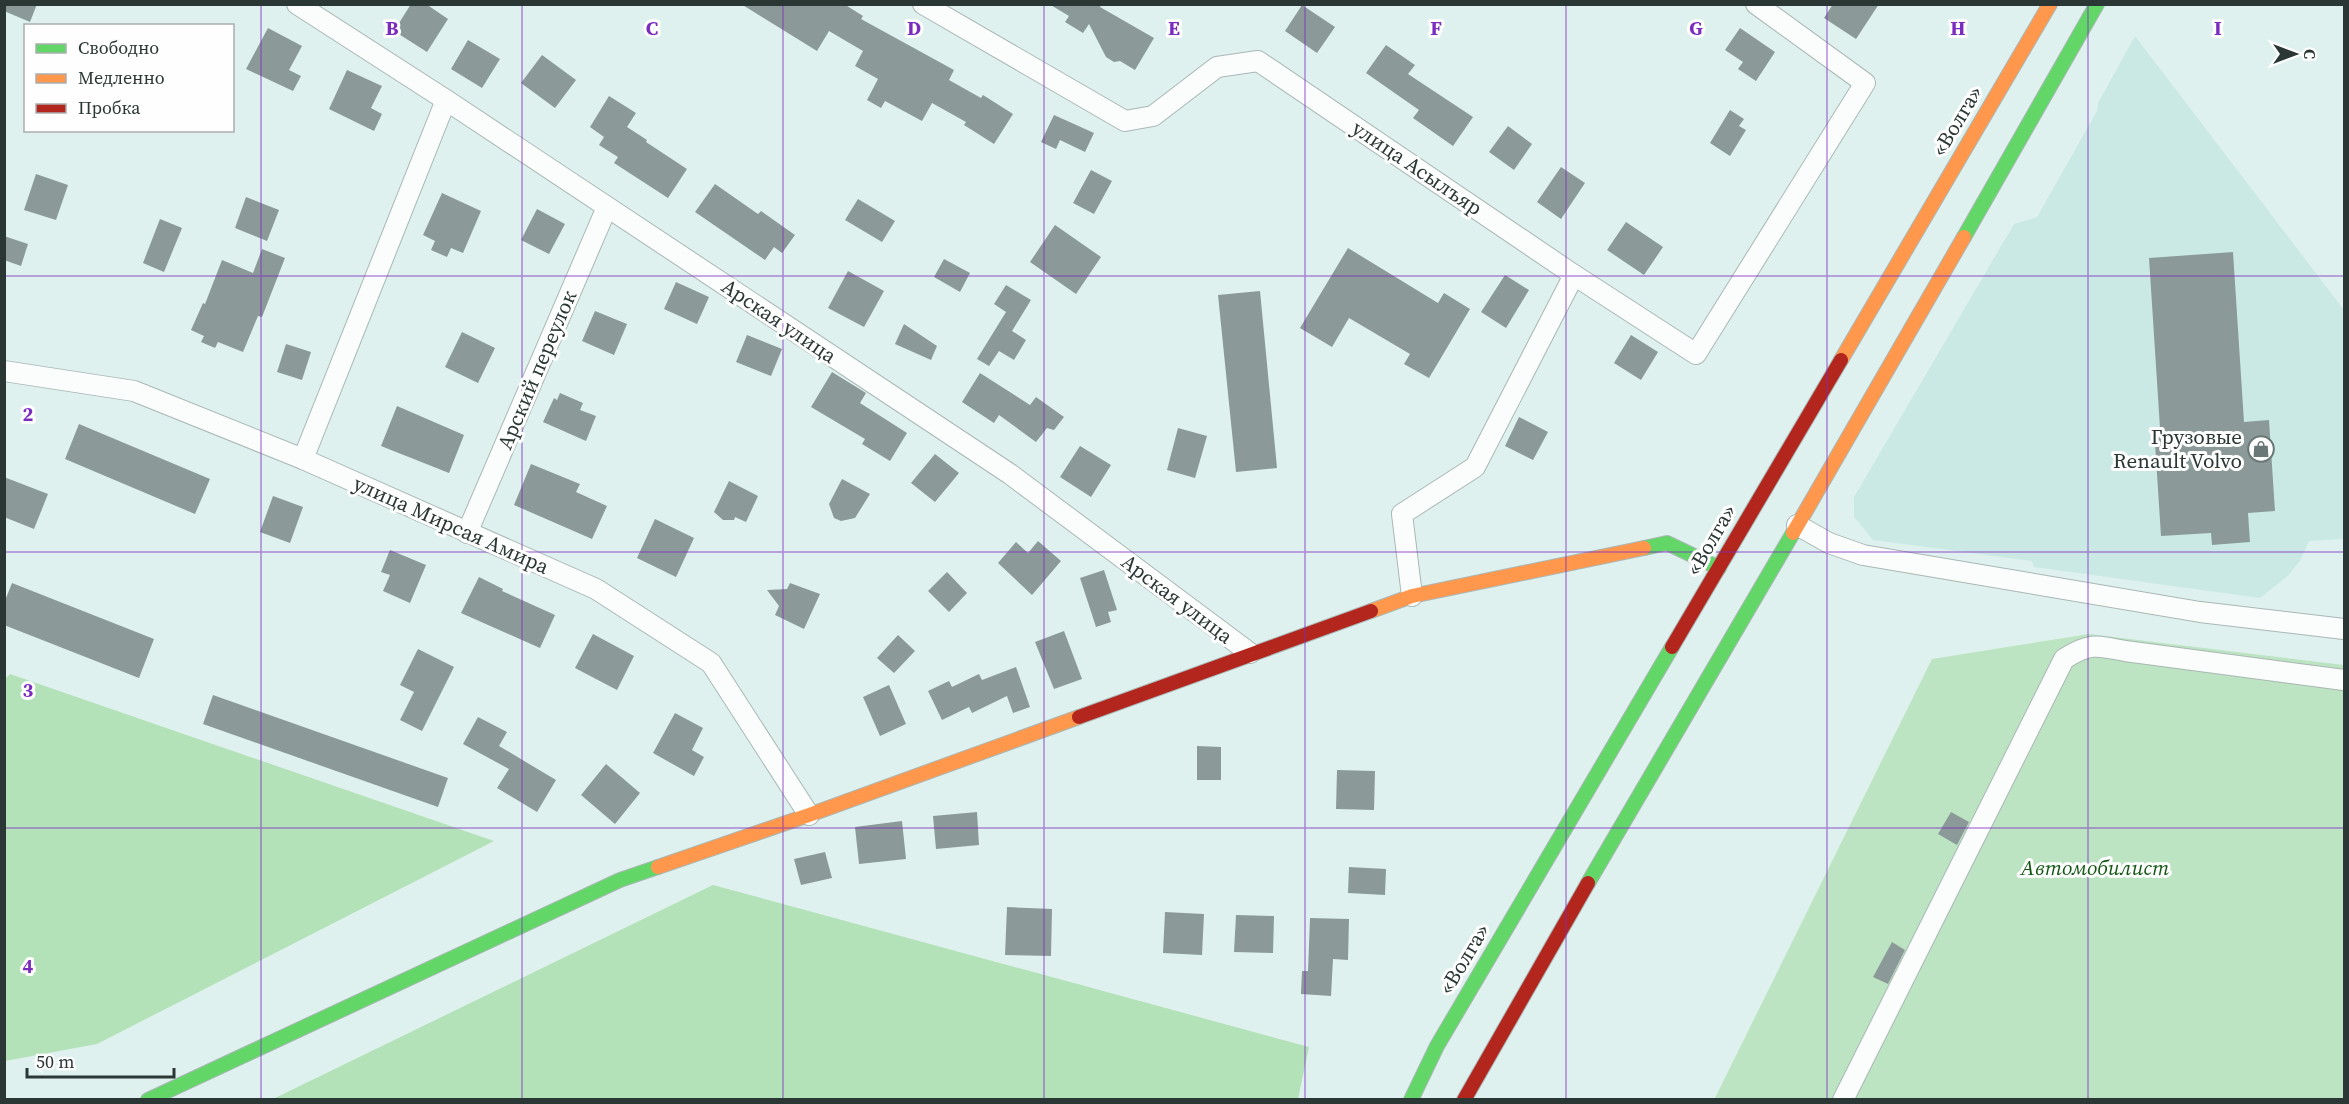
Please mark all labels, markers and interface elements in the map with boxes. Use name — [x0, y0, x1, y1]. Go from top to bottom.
text: B — [385, 14, 399, 42]
text: C — [646, 14, 658, 42]
text: D — [907, 14, 921, 42]
text: E — [1168, 14, 1180, 42]
text: F — [1430, 14, 1442, 42]
text: G — [1689, 14, 1703, 42]
text: H — [1950, 14, 1966, 42]
text: I — [2214, 14, 2222, 42]
legend — [24, 24, 234, 132]
north arrow — [2265, 24, 2325, 84]
text: Свободно — [78, 35, 159, 60]
text: С — [2299, 49, 2321, 59]
text: Медленно — [78, 65, 165, 90]
street label: «Волга» — [1924, 80, 1989, 161]
text: Пробка — [78, 95, 141, 120]
street label: улица Асылъяр — [1346, 113, 1488, 222]
street label: Арская улица — [716, 271, 843, 370]
street label: Арский переулок — [490, 285, 583, 454]
text: 2 — [23, 400, 34, 428]
place label: Грузовые Renault Volvo — [2113, 422, 2242, 475]
shop icon: Грузовые Renault Volvo — [2246, 434, 2276, 464]
street label: улица Мирсая Амира — [349, 468, 554, 581]
street label: «Волга» — [1679, 499, 1742, 580]
street label: Арская улица — [1115, 547, 1239, 650]
text: 3 — [23, 676, 34, 704]
park label: Автомобилист — [2020, 853, 2169, 882]
street label: «Волга» — [1431, 918, 1496, 999]
text: 4 — [23, 952, 34, 980]
scale bar — [27, 1041, 174, 1079]
text: 50 m — [36, 1049, 74, 1074]

